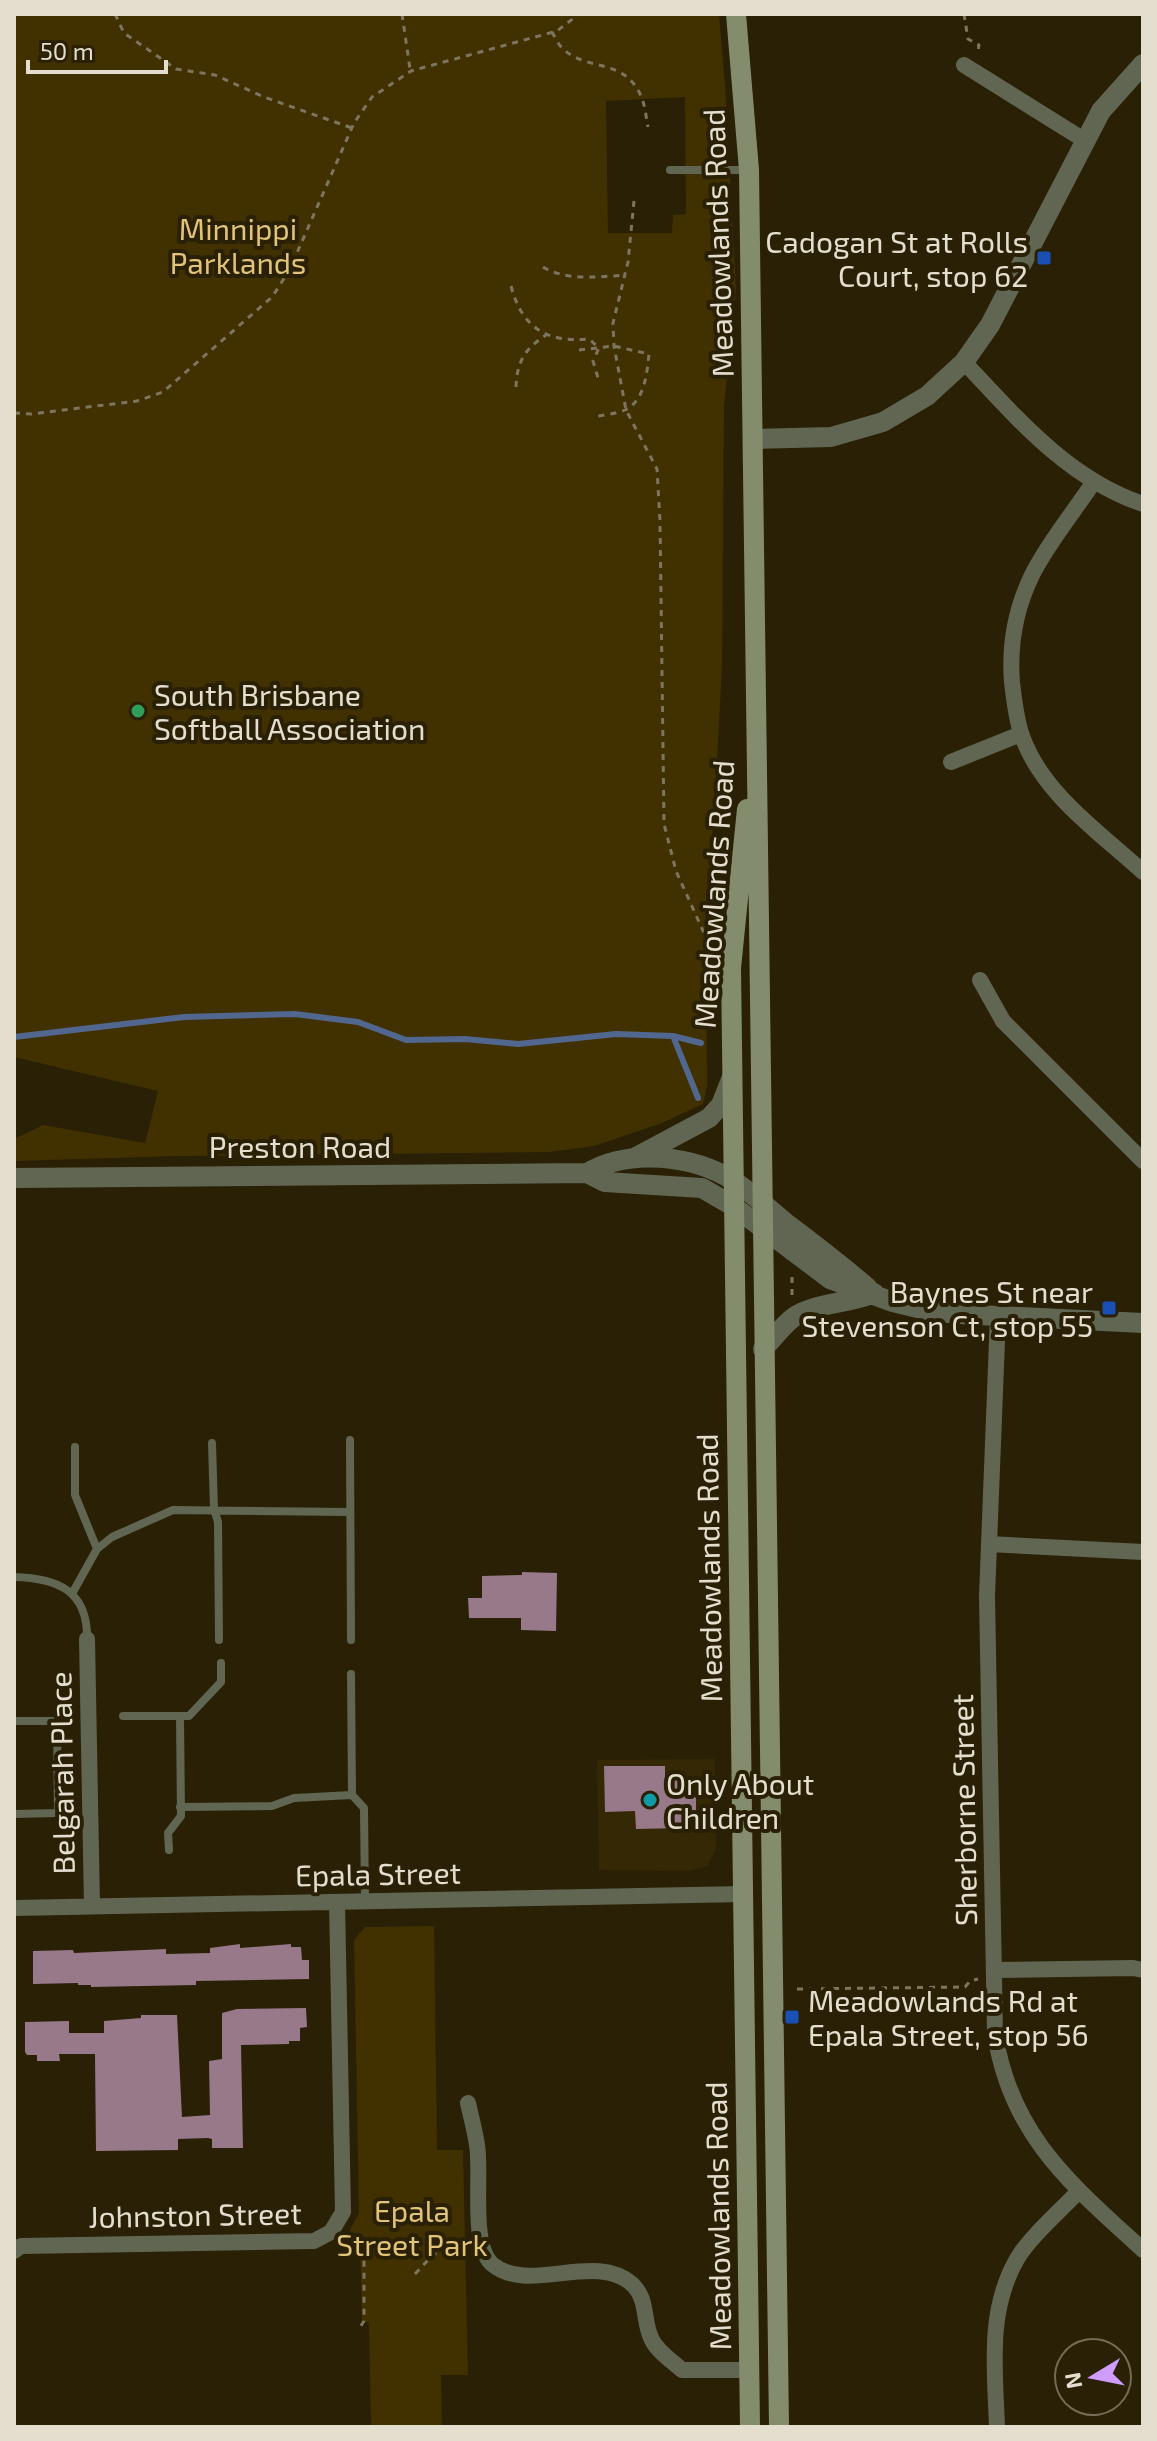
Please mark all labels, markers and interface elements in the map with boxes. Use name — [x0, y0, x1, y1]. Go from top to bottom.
scale bar — [28, 24, 166, 74]
text: 50 m — [40, 36, 94, 65]
street label: Meadowlands Road — [694, 108, 740, 378]
park label: Minnippi Parklands — [170, 210, 306, 280]
place label: Cadogan St at Rolls Court, stop 62 — [765, 223, 1028, 293]
marker: Cadogan St at Rolls Court, stop 62 — [1035, 249, 1053, 267]
place label: South Brisbane Softball Association — [154, 676, 425, 746]
marker: South Brisbane Softball Association — [129, 702, 147, 720]
street label: Meadowlands Road — [686, 759, 740, 1029]
street label: Preston Road — [209, 1128, 391, 1164]
place label: Baynes St near Stevenson Ct, stop 55 — [801, 1273, 1093, 1343]
marker: Baynes St near Stevenson Ct, stop 55 — [1100, 1299, 1118, 1317]
street label: Meadowlands Road — [688, 1433, 728, 1703]
street label: Belgarah Place — [41, 1671, 81, 1875]
street label: Sherborne Street — [943, 1694, 983, 1926]
place label: Only About Children — [666, 1765, 814, 1835]
marker: Only About Children — [641, 1791, 659, 1809]
street label: Epala Street — [295, 1854, 461, 1892]
place label: Meadowlands Rd at Epala Street, stop 56 — [808, 1982, 1089, 2052]
marker: Meadowlands Rd at Epala Street, stop 56 — [783, 2008, 801, 2026]
street label: Meadowlands Road — [697, 2081, 737, 2351]
park label: Epala Street Park — [336, 2192, 488, 2262]
street label: Johnston Street — [88, 2194, 302, 2234]
north arrow — [1053, 2337, 1133, 2417]
text: N — [1058, 2371, 1087, 2391]

